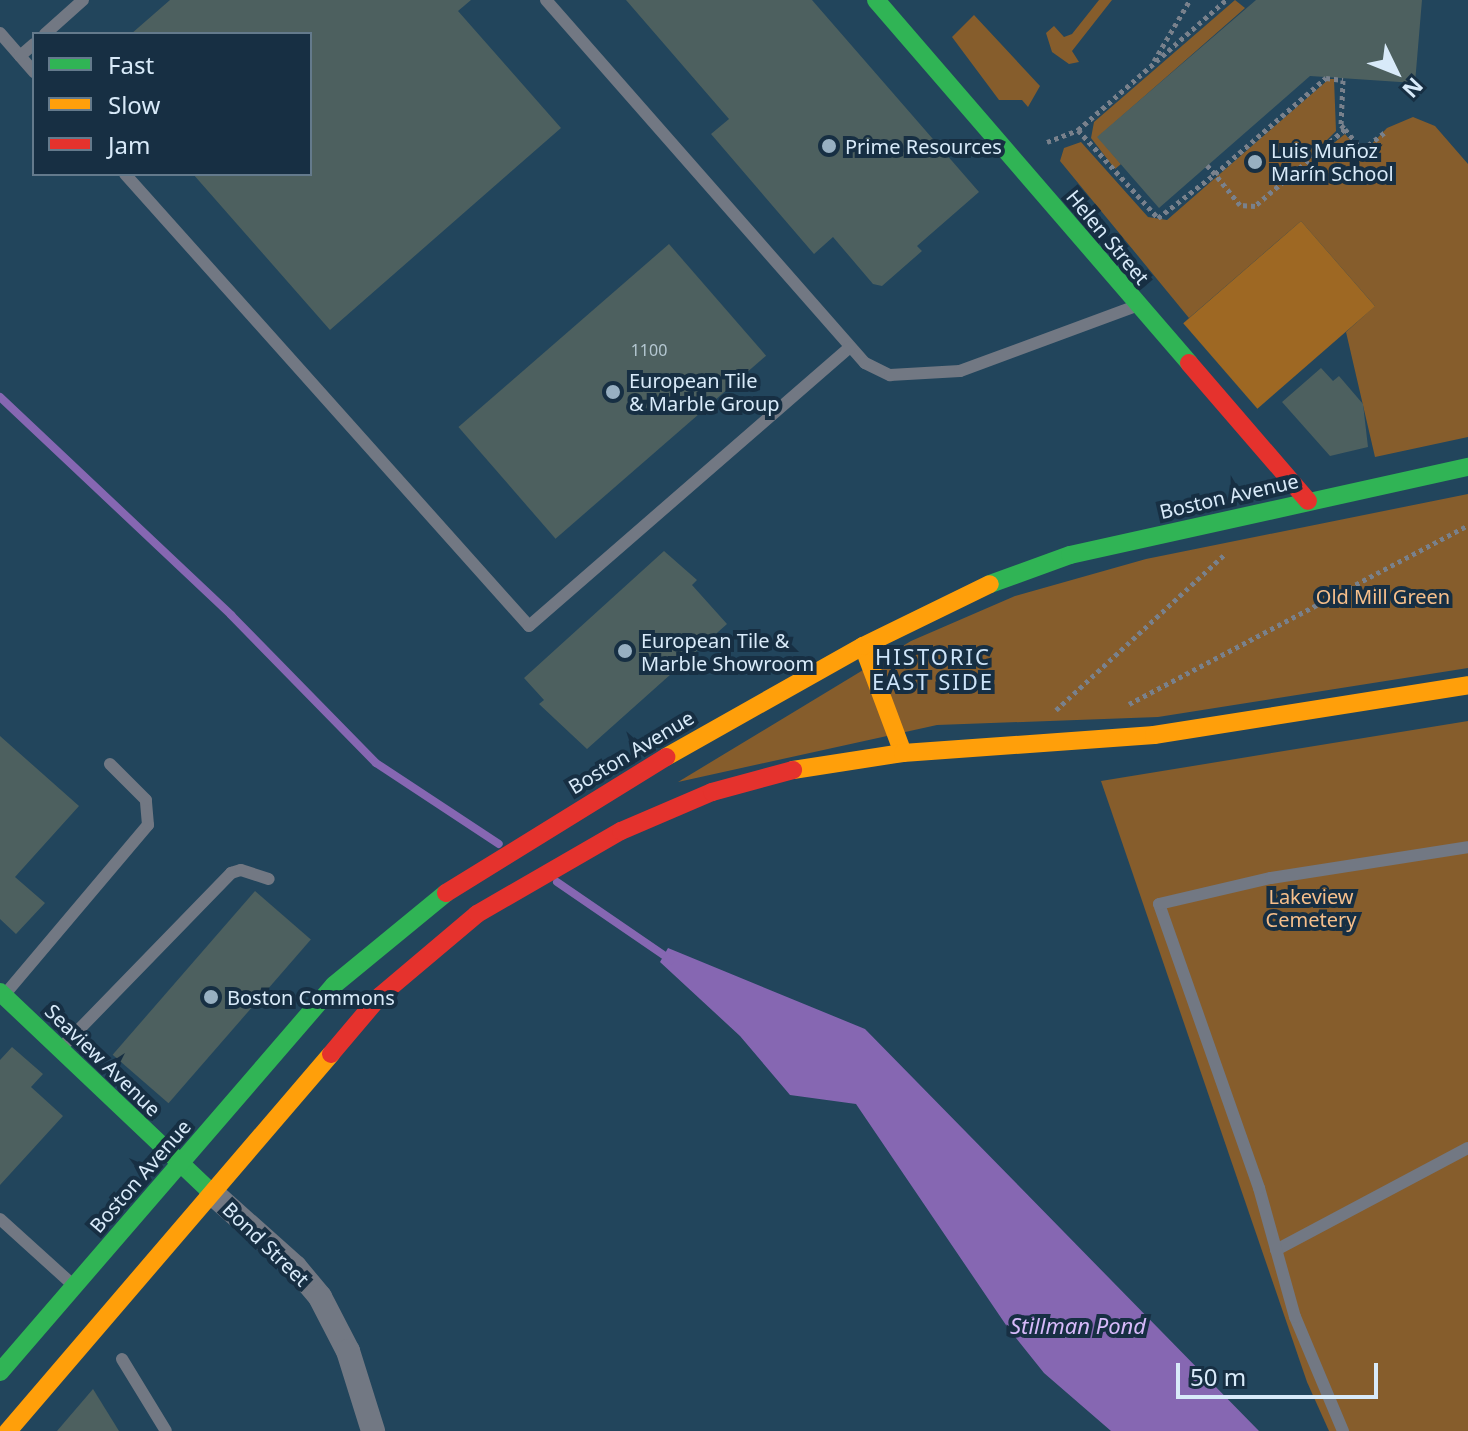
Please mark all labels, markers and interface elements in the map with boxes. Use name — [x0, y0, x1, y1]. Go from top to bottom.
legend — [32, 32, 312, 176]
north arrow — [1356, 32, 1436, 112]
text: Fast — [108, 48, 154, 81]
text: N — [1396, 72, 1431, 105]
text: Slow — [108, 88, 160, 121]
text: Jam — [108, 128, 150, 161]
place label: Prime Resources — [845, 134, 1002, 158]
marker: Prime Resources — [820, 137, 838, 155]
place label: Luis Muñoz Marín School — [1271, 138, 1394, 185]
marker: Luis Muñoz Marín School — [1246, 153, 1264, 171]
street label: Helen Street — [1062, 185, 1154, 289]
house number: 1100 — [631, 340, 667, 360]
place label: European Tile & Marble Group — [629, 368, 780, 415]
marker: European Tile & Marble Group — [604, 383, 622, 401]
street label: Boston Avenue — [1157, 468, 1301, 524]
park label: Old Mill Green — [1316, 584, 1450, 608]
place label: European Tile & Marble Showroom — [641, 628, 814, 675]
marker: European Tile & Marble Showroom — [616, 642, 634, 660]
district label: HISTORIC EAST SIDE — [872, 643, 994, 694]
street label: Boston Avenue — [564, 705, 698, 799]
park label: Lakeview Cemetery — [1266, 885, 1356, 932]
place label: Boston Commons — [227, 985, 395, 1009]
marker: Boston Commons — [202, 988, 220, 1006]
street label: Seaview Avenue — [40, 999, 166, 1121]
street label: Boston Avenue — [84, 1115, 196, 1237]
street label: Bond Street — [218, 1197, 314, 1291]
water label: Stillman Pond — [1010, 1313, 1146, 1339]
scale bar — [1180, 1347, 1382, 1397]
text: 50 m — [1190, 1360, 1246, 1393]

